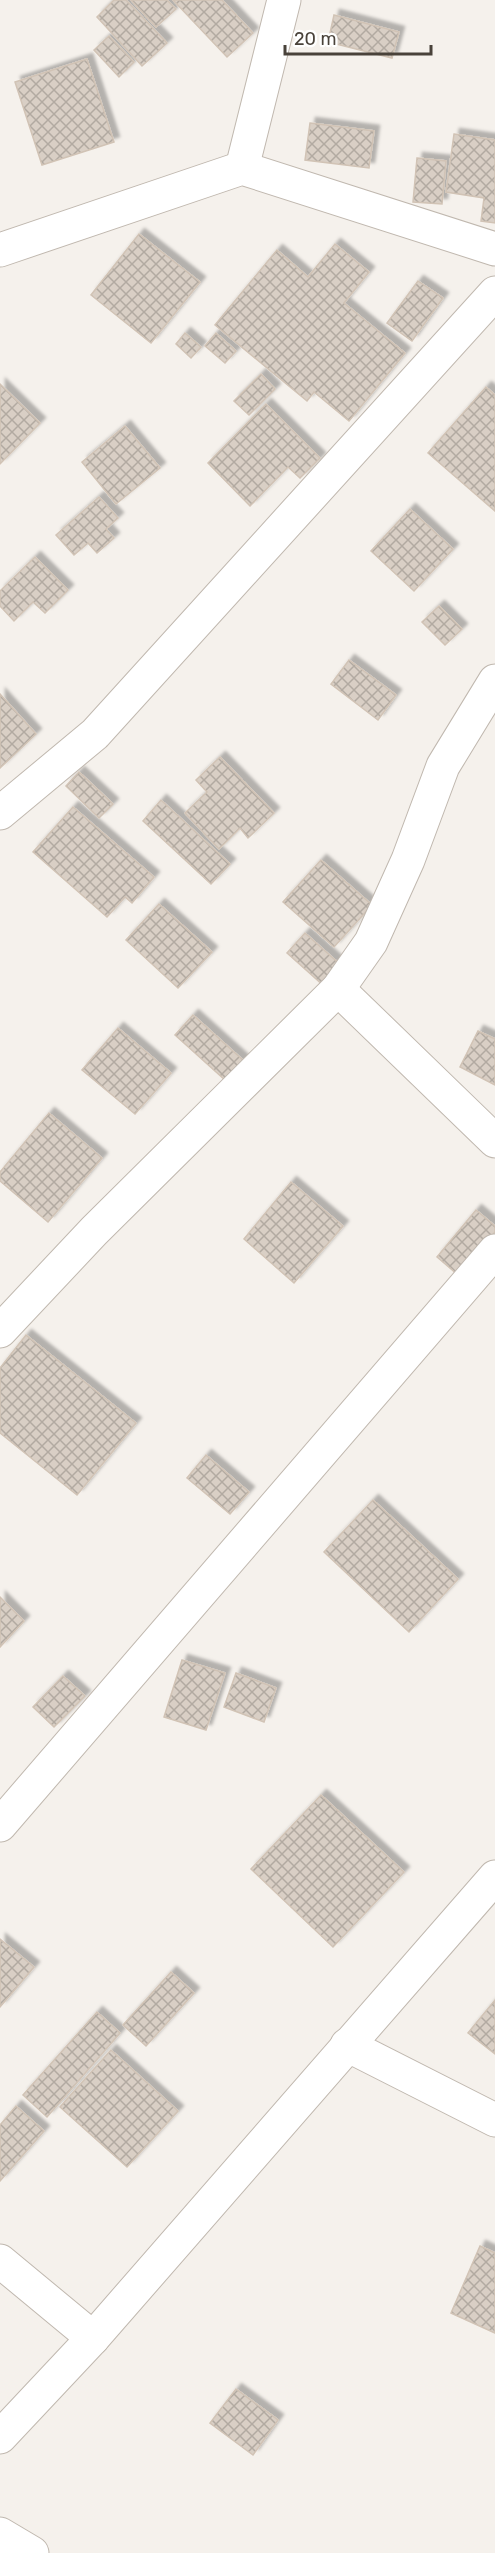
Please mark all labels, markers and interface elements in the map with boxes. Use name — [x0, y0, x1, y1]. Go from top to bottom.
scale bar — [285, 18, 430, 56]
text: 20 m — [294, 28, 336, 50]

